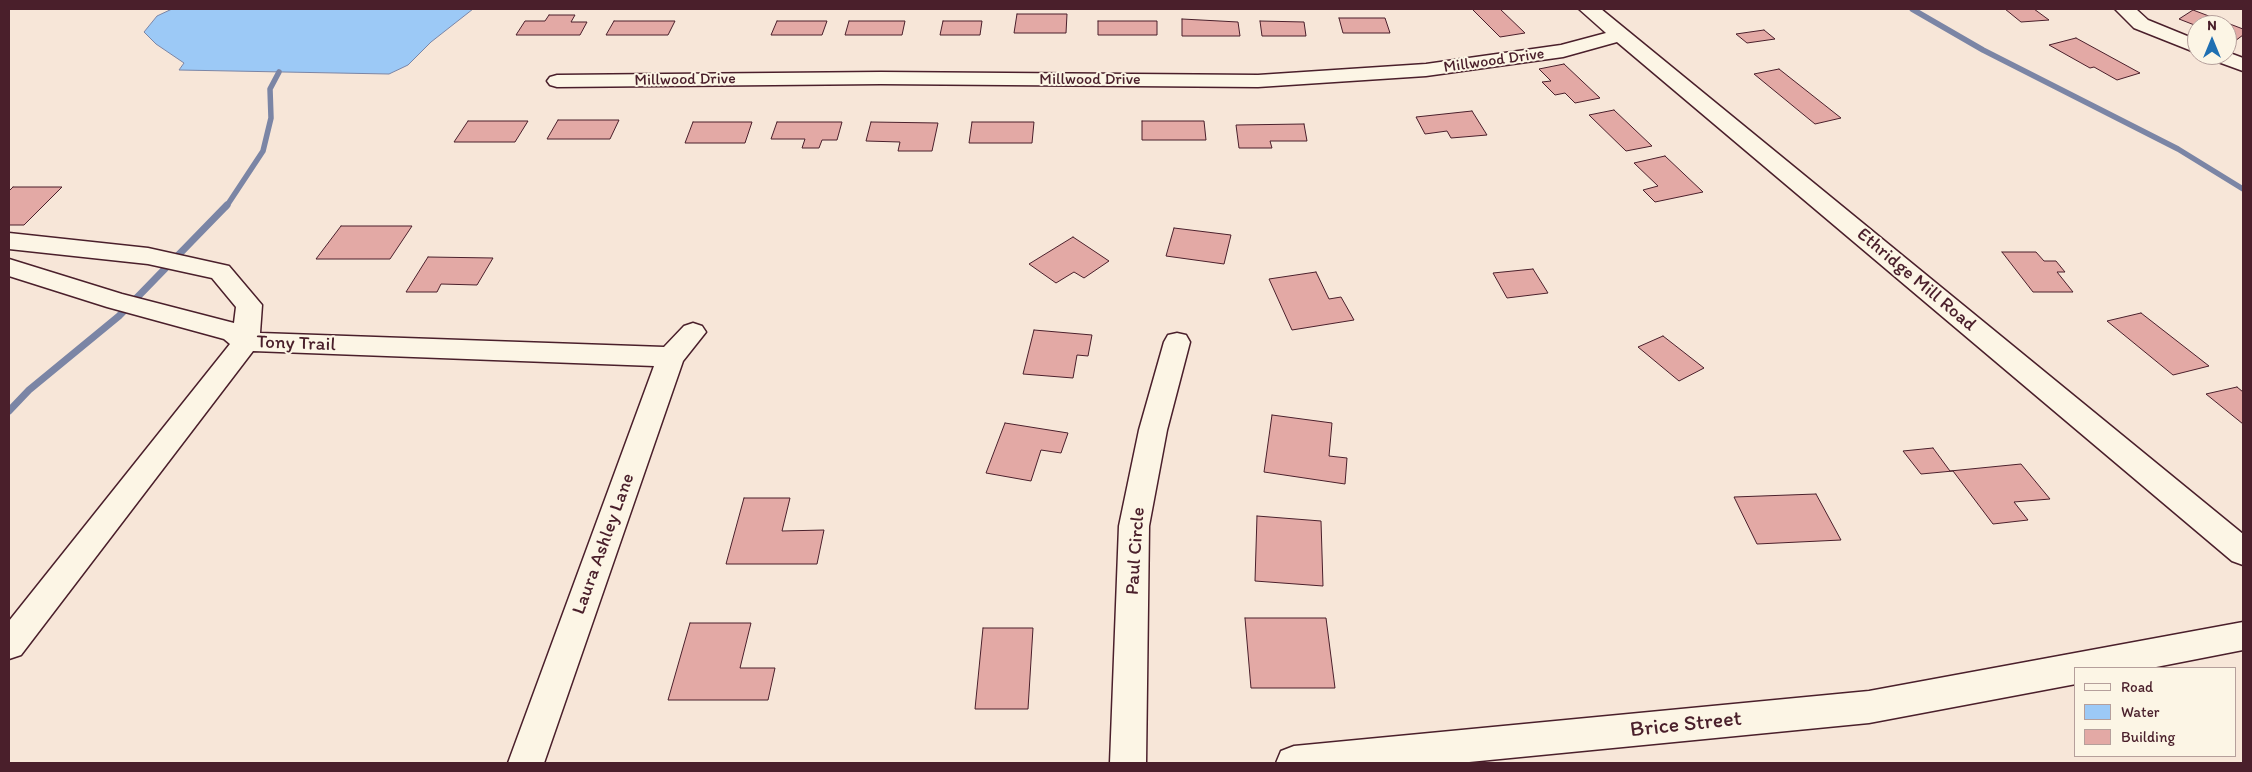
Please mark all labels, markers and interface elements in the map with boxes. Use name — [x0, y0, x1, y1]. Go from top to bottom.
north arrow — [2187, 15, 2237, 65]
text: N — [2207, 17, 2217, 34]
street label: Millwood Drive — [1442, 44, 1546, 78]
street label: Millwood Drive — [634, 70, 736, 90]
street label: Millwood Drive — [1039, 70, 1141, 90]
street label: Ethridge Mill Road — [1852, 223, 1980, 337]
street label: Tony Trail — [256, 331, 336, 357]
street label: Laura Ashley Lane — [568, 470, 640, 618]
street label: Paul Circle — [1122, 506, 1150, 596]
legend — [2074, 667, 2237, 757]
text: Road — [2121, 678, 2153, 696]
text: Water — [2121, 703, 2159, 721]
street label: Brice Street — [1629, 706, 1743, 744]
text: Building — [2121, 728, 2175, 746]

